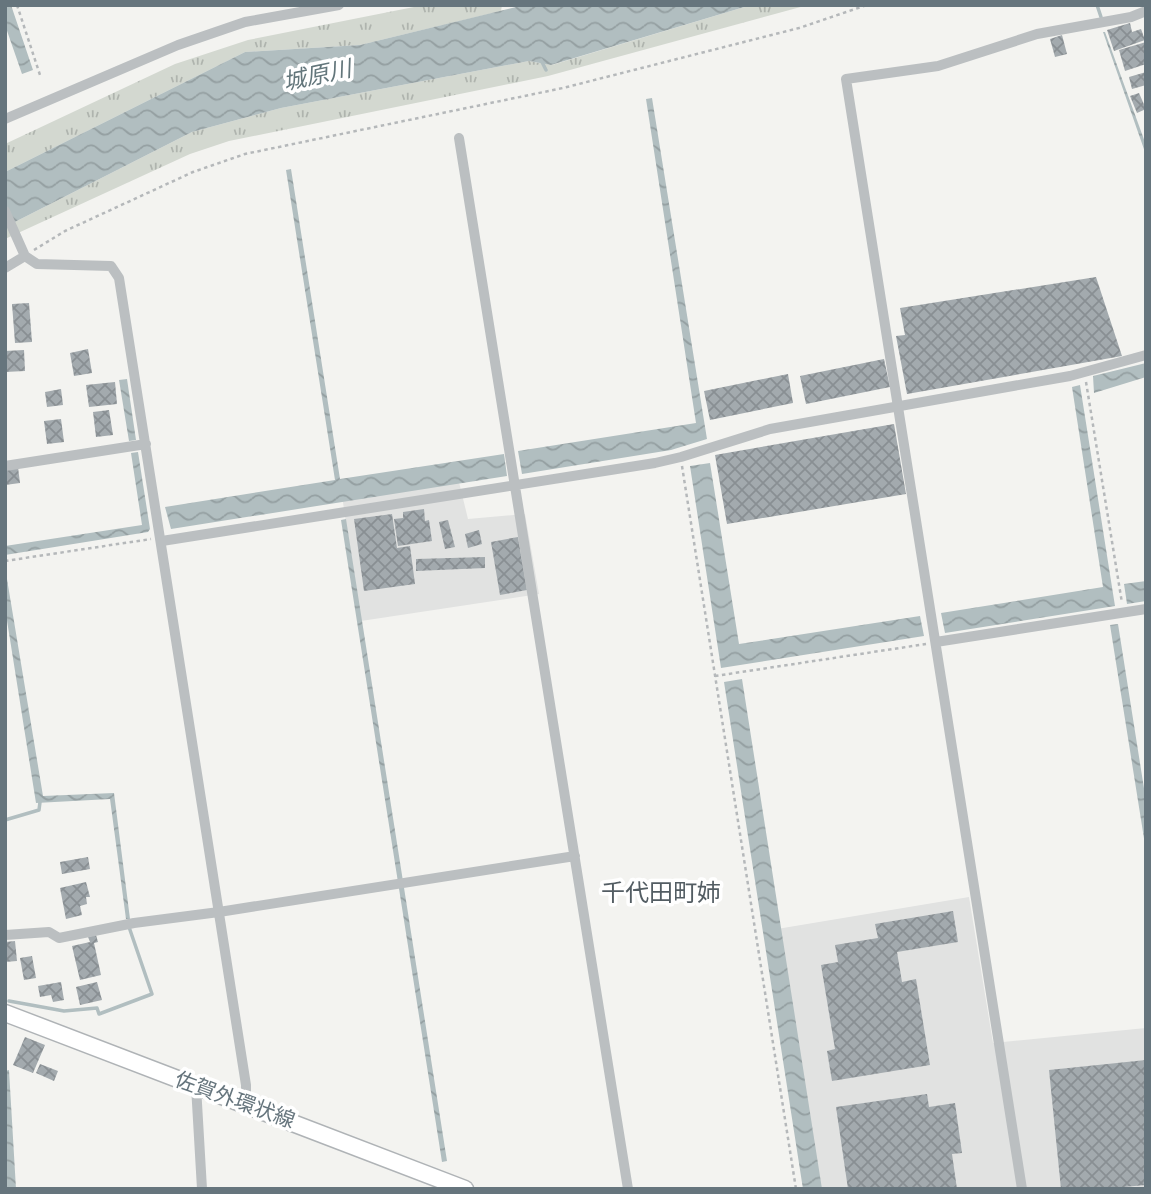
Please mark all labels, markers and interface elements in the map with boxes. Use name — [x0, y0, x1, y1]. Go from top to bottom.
water label: 城原川 — [280, 51, 357, 97]
district label: 千代田町姉 — [601, 875, 721, 908]
street label: 佐賀外環状線 — [171, 1064, 299, 1134]

